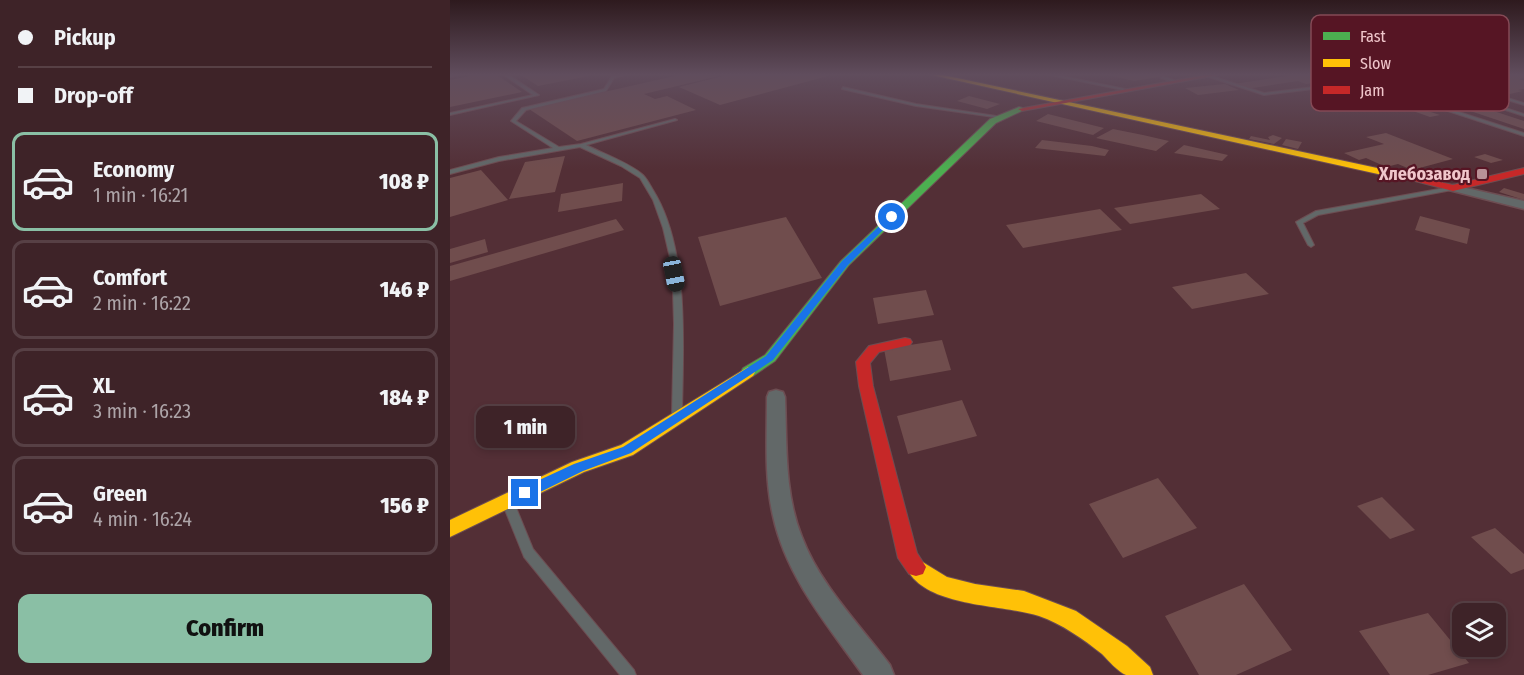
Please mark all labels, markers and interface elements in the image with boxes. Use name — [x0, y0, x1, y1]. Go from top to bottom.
legend — [1311, 15, 1509, 111]
text: Pickup — [54, 24, 116, 51]
text: Fast — [1360, 27, 1387, 46]
text: Slow — [1360, 54, 1391, 73]
text: Jam — [1360, 81, 1385, 100]
text: Drop-off — [54, 82, 133, 109]
icon: car — [21, 155, 75, 209]
text: Economy — [93, 156, 174, 183]
place label: Хлебозавод — [1378, 163, 1470, 185]
marker: Хлебозавод — [1475, 167, 1489, 181]
text: 108 ₽ — [379, 168, 429, 195]
text: 1 min · 16:21 — [93, 183, 188, 207]
route start — [878, 203, 905, 230]
car — [662, 255, 686, 293]
icon: car — [21, 263, 75, 317]
text: Comfort — [93, 264, 167, 291]
text: 146 ₽ — [380, 276, 429, 303]
text: 2 min · 16:22 — [93, 291, 191, 315]
icon: car — [21, 371, 75, 425]
text: XL — [93, 372, 115, 399]
text: 184 ₽ — [380, 384, 429, 411]
text: 3 min · 16:23 — [93, 399, 191, 423]
callout: 1 min — [476, 406, 574, 448]
text: 1 min — [504, 415, 547, 439]
icon: car — [21, 479, 75, 533]
route end — [511, 479, 538, 506]
text: Green — [93, 480, 147, 507]
text: 156 ₽ — [380, 492, 429, 519]
text: 4 min · 16:24 — [93, 507, 192, 531]
button: Confirm — [18, 594, 432, 663]
map controls — [1452, 603, 1506, 657]
button: layers — [1452, 603, 1506, 657]

